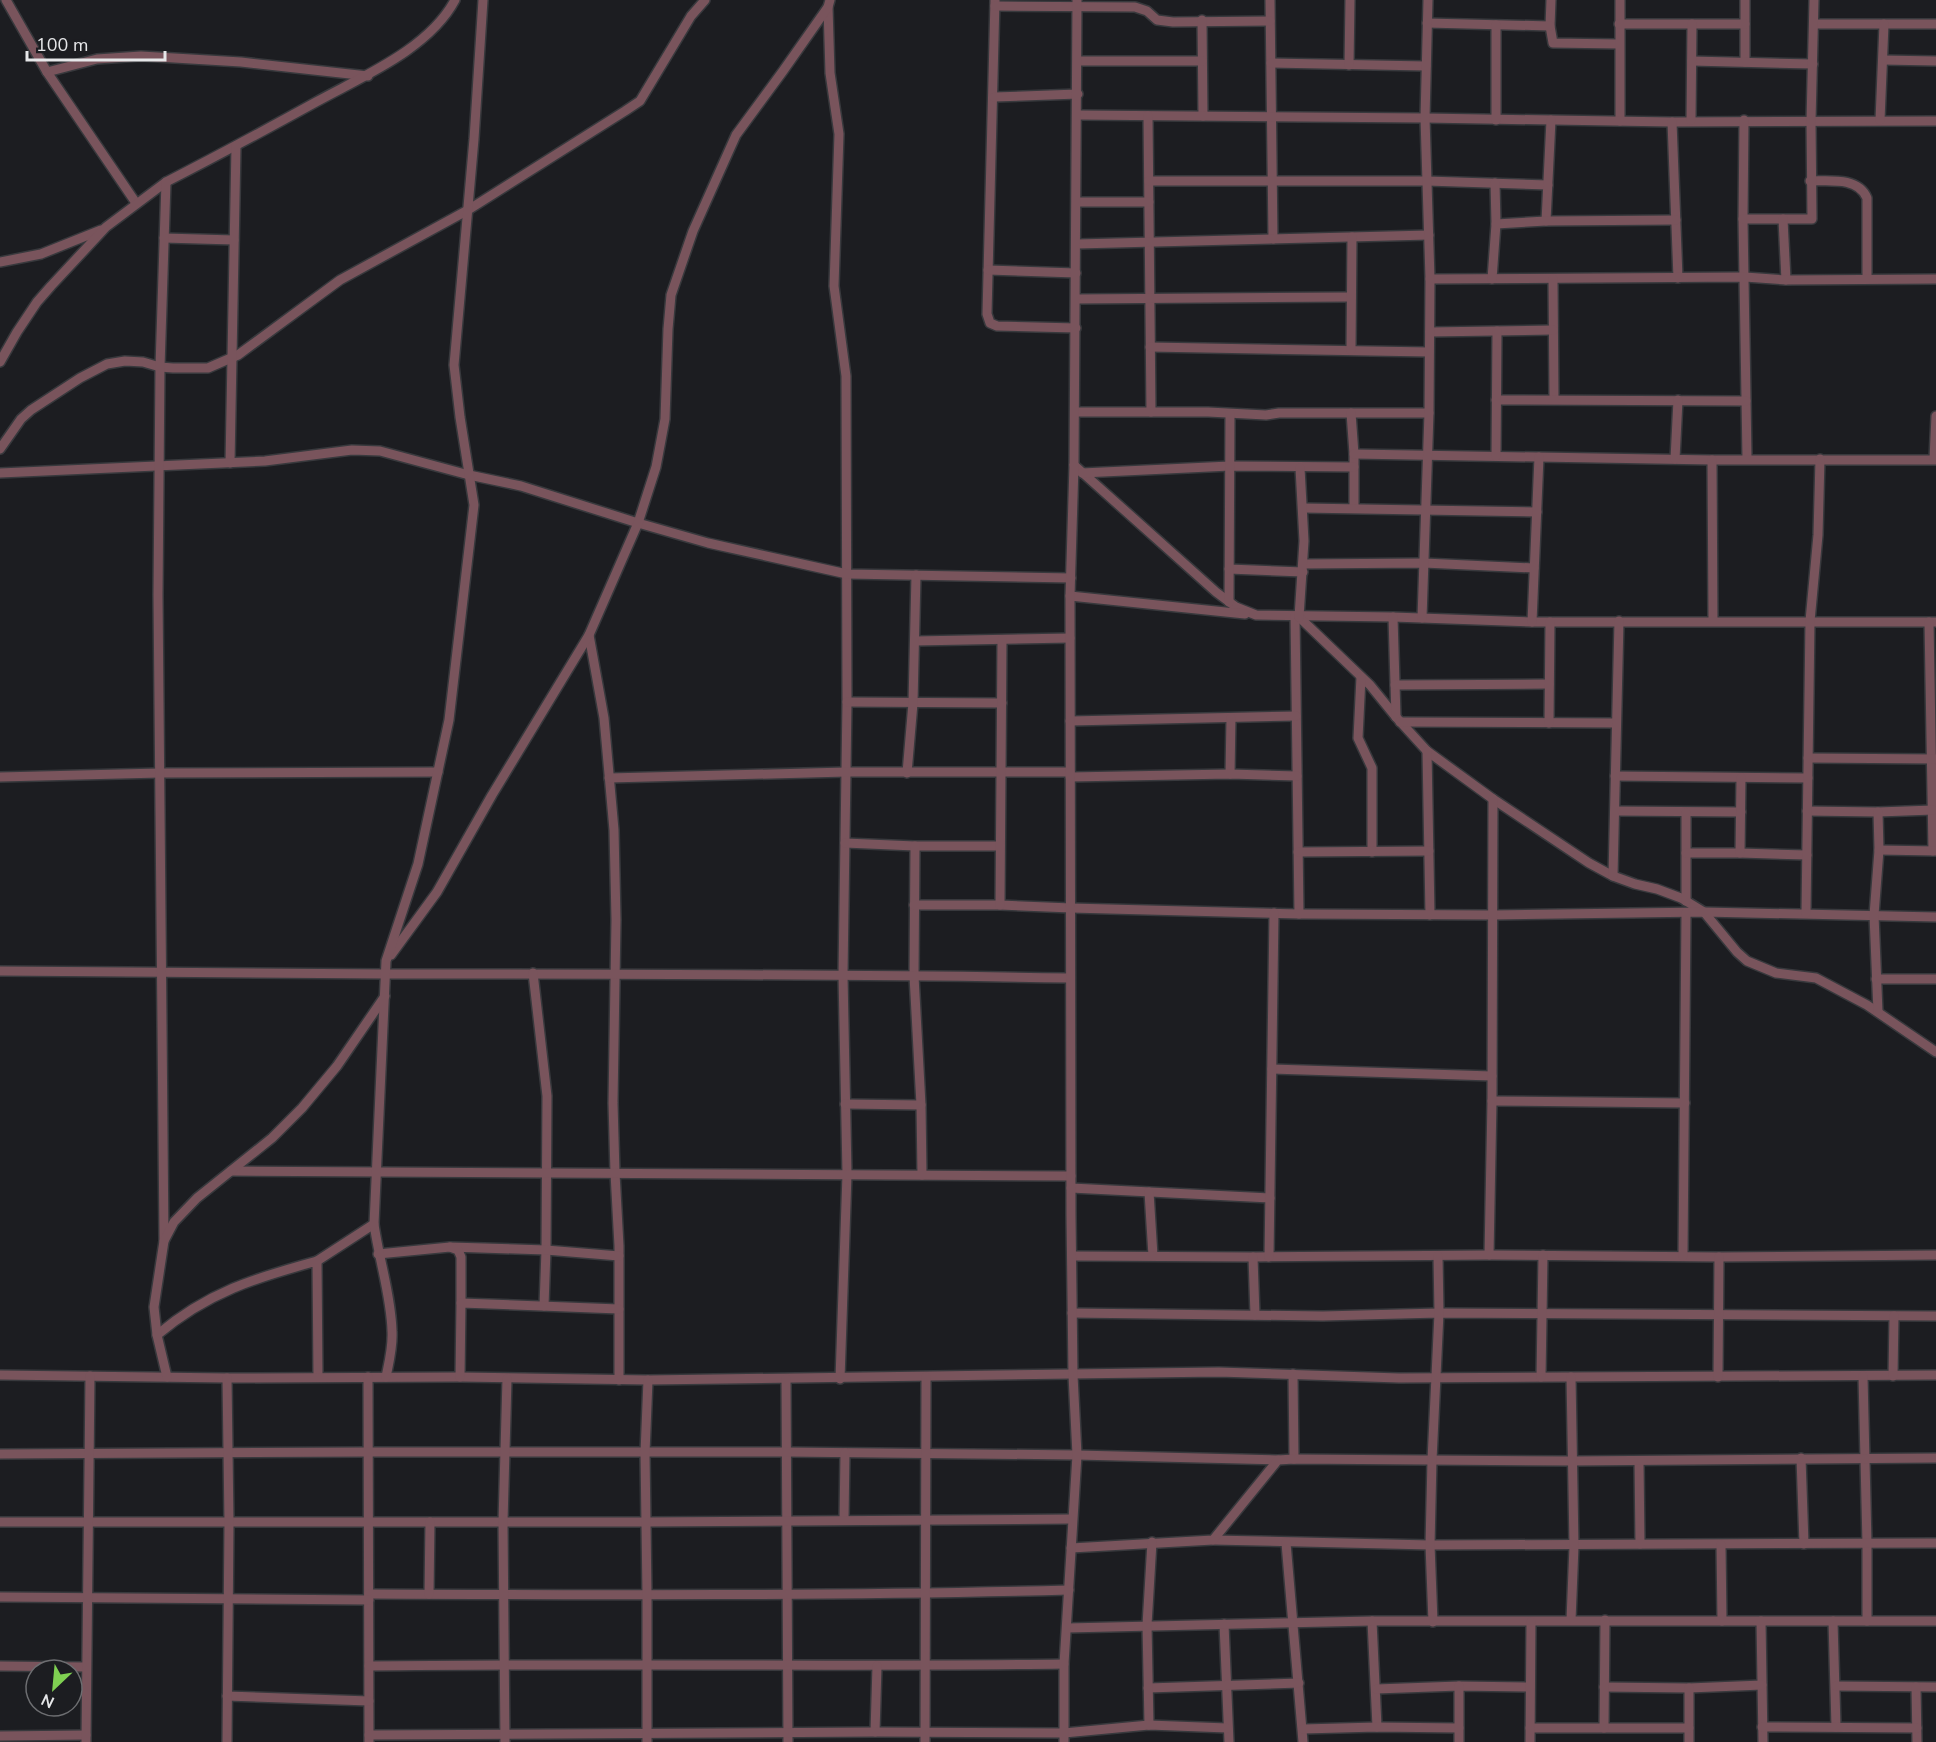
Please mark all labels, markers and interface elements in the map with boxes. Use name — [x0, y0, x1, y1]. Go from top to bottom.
scale bar — [27, 24, 165, 62]
text: 100 m — [36, 33, 88, 57]
north arrow — [24, 1658, 84, 1718]
text: N — [38, 1688, 58, 1713]

